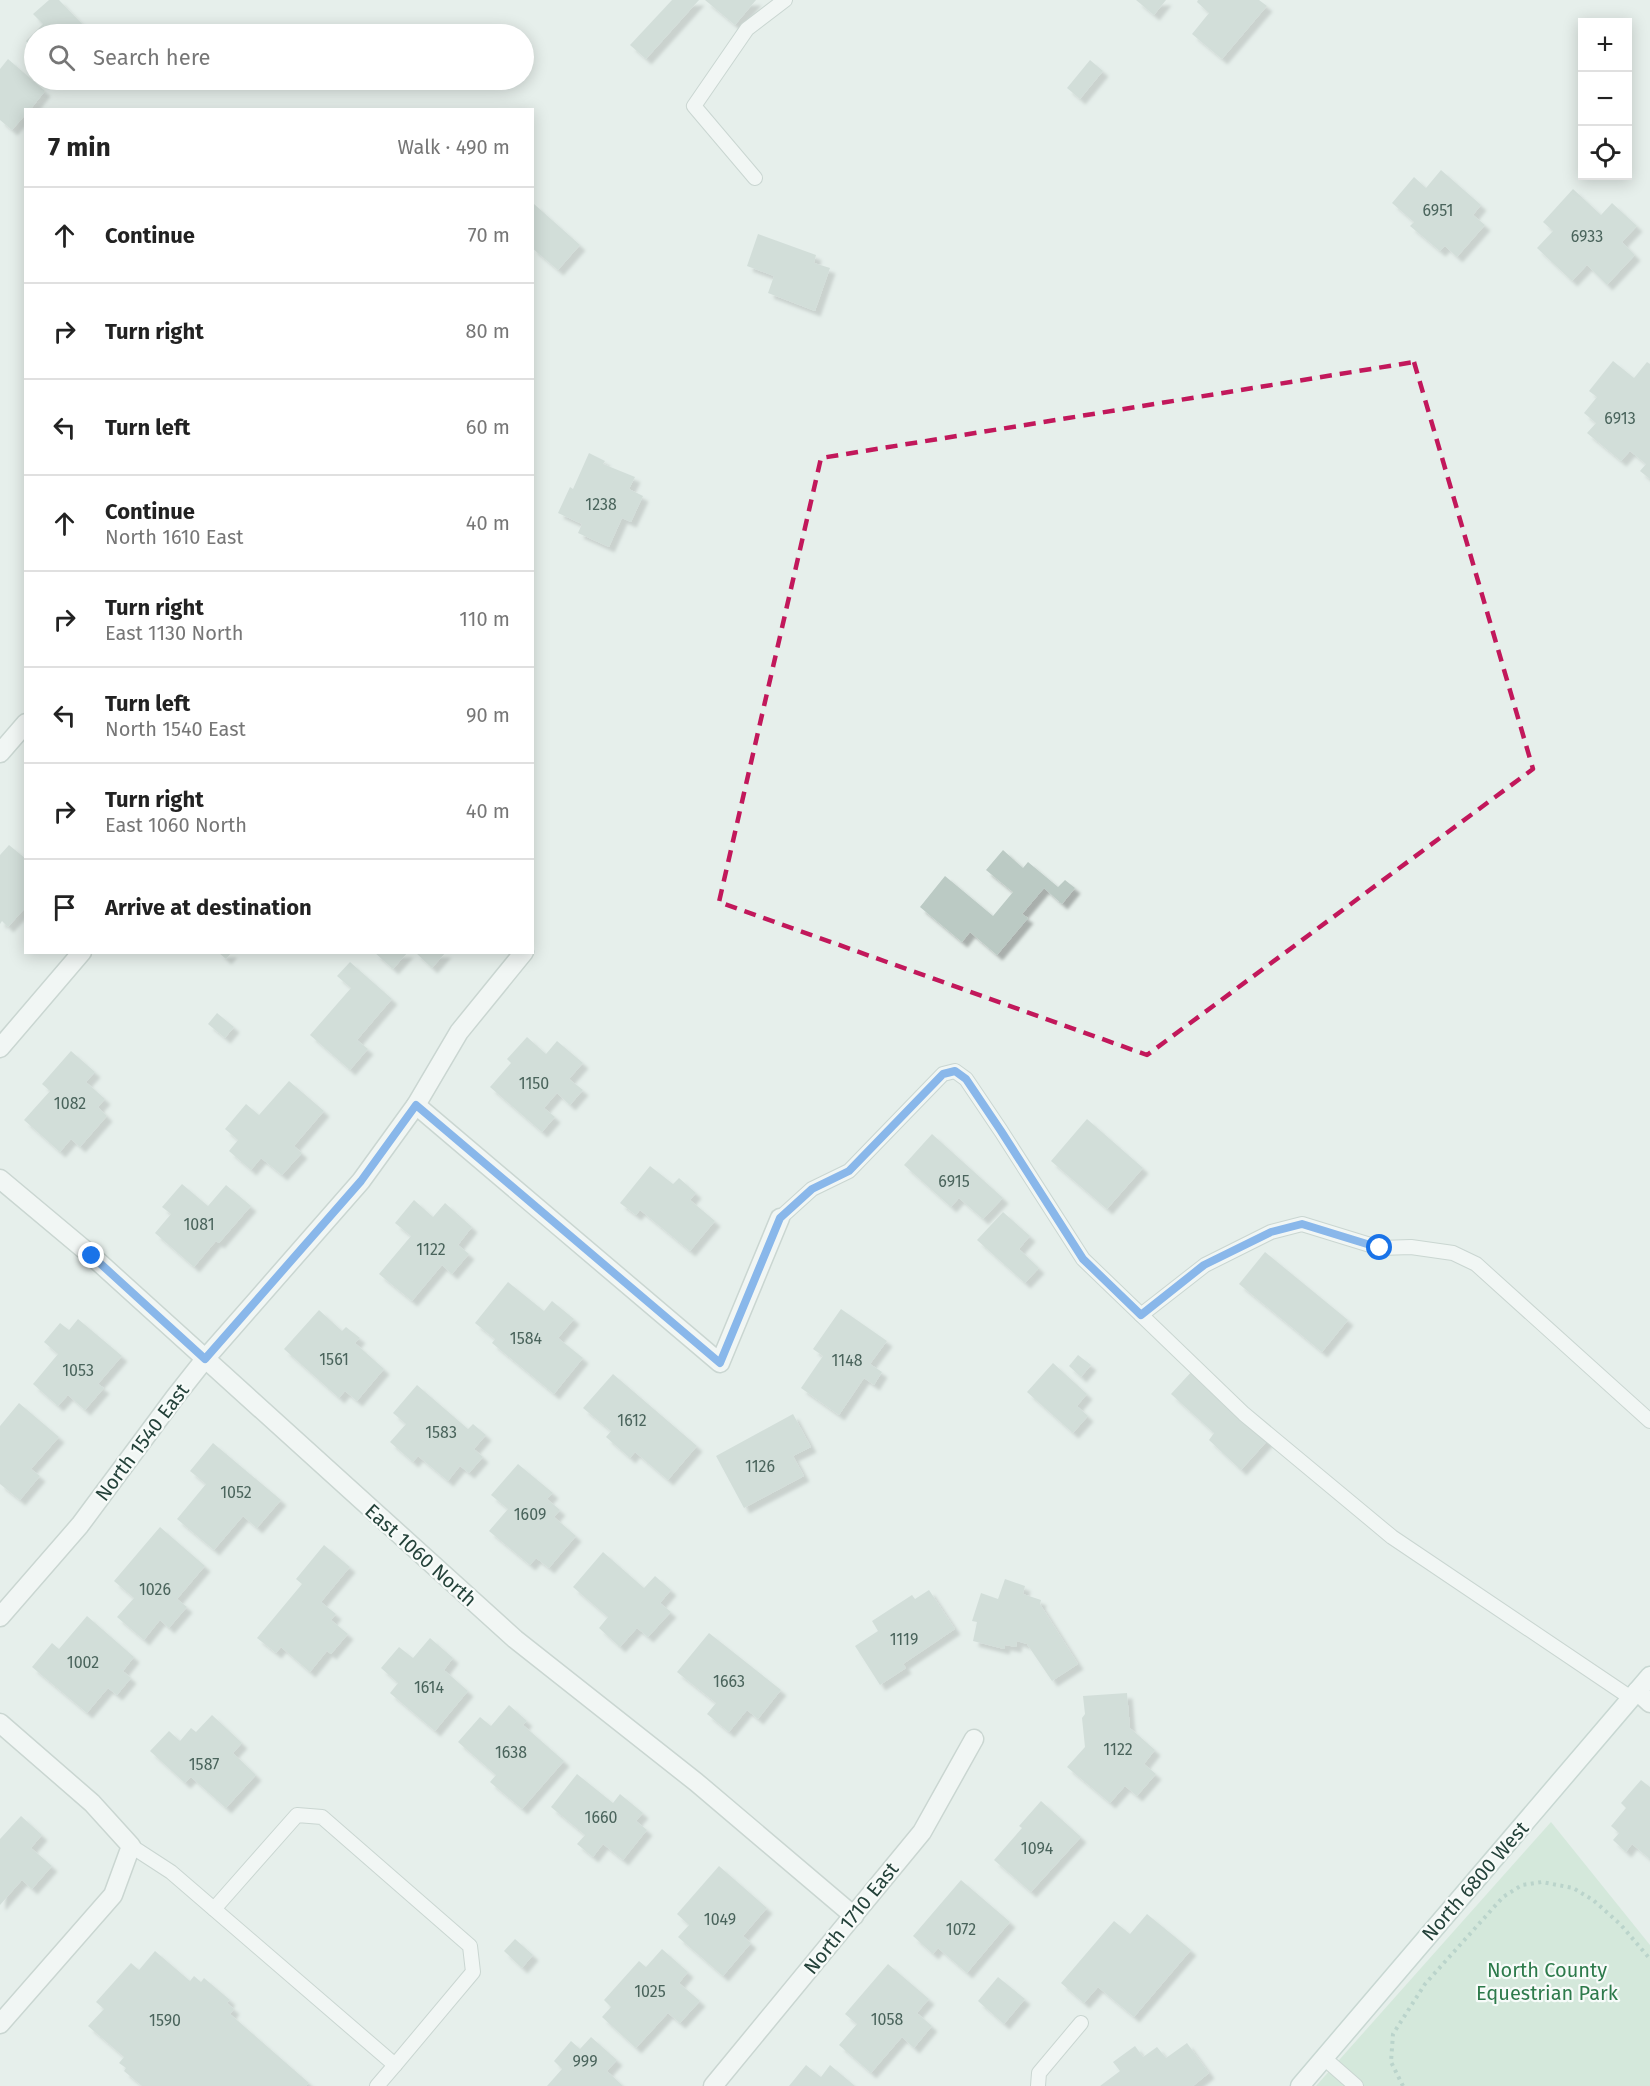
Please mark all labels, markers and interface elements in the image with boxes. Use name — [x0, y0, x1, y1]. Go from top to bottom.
map controls — [1578, 18, 1632, 180]
button: + — [1578, 18, 1632, 72]
search box — [24, 24, 534, 90]
icon: search — [45, 41, 78, 74]
text: Search here — [93, 44, 211, 71]
button: − — [1578, 72, 1632, 126]
button: locate — [1578, 126, 1632, 180]
text: 7 min — [48, 132, 111, 163]
text: Walk · 490 m — [398, 135, 510, 159]
house number: 6951 — [1423, 201, 1453, 220]
icon: ahead — [48, 219, 81, 252]
text: Continue — [105, 222, 195, 249]
text: 70 m — [468, 223, 510, 247]
house number: 6933 — [1571, 227, 1603, 246]
icon: right — [48, 315, 81, 348]
text: Turn right — [105, 318, 204, 345]
text: 80 m — [465, 319, 510, 343]
house number: 6913 — [1604, 409, 1636, 428]
icon: left — [48, 411, 81, 444]
text: Turn left — [105, 414, 190, 441]
text: 60 m — [466, 415, 510, 439]
house number: 1238 — [585, 495, 617, 514]
text: Continue — [105, 498, 195, 525]
icon: ahead — [48, 507, 81, 540]
text: 40 m — [466, 511, 510, 535]
text: North 1610 East — [105, 525, 243, 549]
text: Turn right — [105, 594, 204, 621]
icon: right — [48, 603, 81, 636]
text: 110 m — [459, 607, 510, 631]
text: East 1130 North — [105, 621, 243, 645]
text: Turn left — [105, 690, 190, 717]
icon: left — [48, 699, 81, 732]
text: 90 m — [466, 703, 510, 727]
text: North 1540 East — [105, 717, 246, 741]
text: Turn right — [105, 786, 204, 813]
icon: right — [48, 795, 81, 828]
text: 40 m — [466, 799, 510, 823]
text: East 1060 North — [105, 813, 247, 837]
icon: arrive — [48, 891, 81, 924]
text: Arrive at destination — [105, 894, 312, 921]
house number: 1150 — [519, 1074, 549, 1093]
house number: 1082 — [54, 1094, 86, 1113]
house number: 6915 — [938, 1172, 970, 1191]
house number: 1081 — [183, 1215, 215, 1234]
route start — [1366, 1234, 1392, 1260]
house number: 1122 — [416, 1240, 446, 1259]
route end — [78, 1242, 104, 1268]
house number: 1584 — [510, 1329, 543, 1348]
house number: 1561 — [319, 1350, 349, 1369]
house number: 1148 — [832, 1351, 863, 1370]
house number: 1053 — [62, 1361, 94, 1380]
street label: North 1540 East — [90, 1378, 194, 1505]
house number: 1612 — [617, 1411, 647, 1430]
house number: 1583 — [425, 1423, 457, 1442]
house number: 1126 — [745, 1457, 775, 1476]
house number: 1052 — [220, 1483, 252, 1502]
street label: East 1060 North — [360, 1499, 482, 1611]
house number: 1609 — [514, 1505, 546, 1524]
house number: 1026 — [139, 1580, 171, 1599]
house number: 1119 — [890, 1630, 918, 1649]
house number: 1002 — [67, 1653, 99, 1672]
house number: 1663 — [713, 1672, 745, 1691]
house number: 1614 — [414, 1678, 445, 1697]
house number: 1122 — [1103, 1740, 1133, 1759]
house number: 1638 — [495, 1743, 527, 1762]
house number: 1587 — [189, 1755, 219, 1774]
house number: 1660 — [585, 1808, 618, 1827]
street label: North 6800 West — [1417, 1816, 1534, 1946]
house number: 1094 — [1021, 1839, 1054, 1858]
street label: North 1710 East — [798, 1856, 904, 1979]
house number: 1049 — [704, 1910, 736, 1929]
house number: 1072 — [946, 1920, 976, 1939]
park label: North County Equestrian Park — [1476, 1958, 1619, 2005]
house number: 1025 — [634, 1982, 666, 2001]
house number: 1058 — [871, 2010, 904, 2029]
house number: 1590 — [149, 2011, 181, 2030]
house number: 999 — [572, 2052, 598, 2071]

